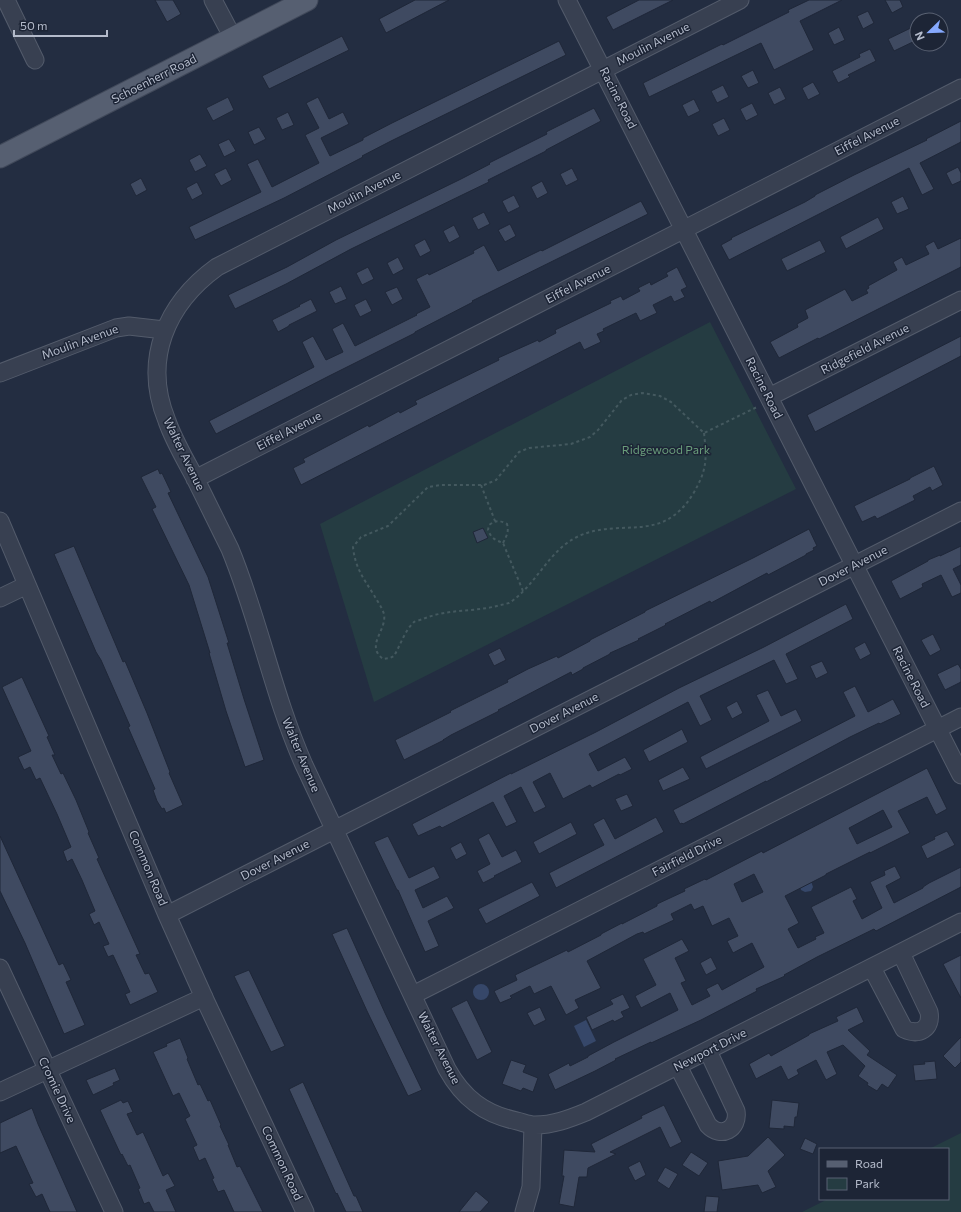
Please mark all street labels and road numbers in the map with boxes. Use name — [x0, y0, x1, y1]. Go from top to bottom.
street label: Moulin Avenue — [613, 19, 692, 68]
street label: Schoenherr Road — [109, 51, 198, 106]
street label: Racine Road — [597, 65, 640, 131]
street label: Eiffel Avenue — [832, 113, 901, 157]
street label: Moulin Avenue — [324, 167, 403, 216]
street label: Eiffel Avenue — [543, 261, 612, 305]
street label: Ridgefield Avenue — [818, 320, 911, 376]
street label: Moulin Avenue — [39, 321, 120, 361]
street label: Racine Road — [743, 355, 786, 421]
street label: Eiffel Avenue — [254, 408, 323, 452]
street label: Walter Avenue — [161, 415, 209, 492]
street label: Dover Avenue — [816, 542, 889, 588]
street label: Racine Road — [890, 644, 933, 710]
street label: Dover Avenue — [527, 689, 600, 735]
street label: Walter Avenue — [280, 715, 324, 794]
street label: Common Road — [127, 828, 171, 908]
street label: Fairfield Drive — [649, 832, 724, 879]
street label: Dover Avenue — [238, 836, 311, 882]
street label: Walter Avenue — [416, 1009, 464, 1086]
street label: Newport Drive — [671, 1025, 748, 1074]
street label: Cromie Drive — [37, 1054, 79, 1125]
street label: Common Road — [260, 1123, 306, 1202]

